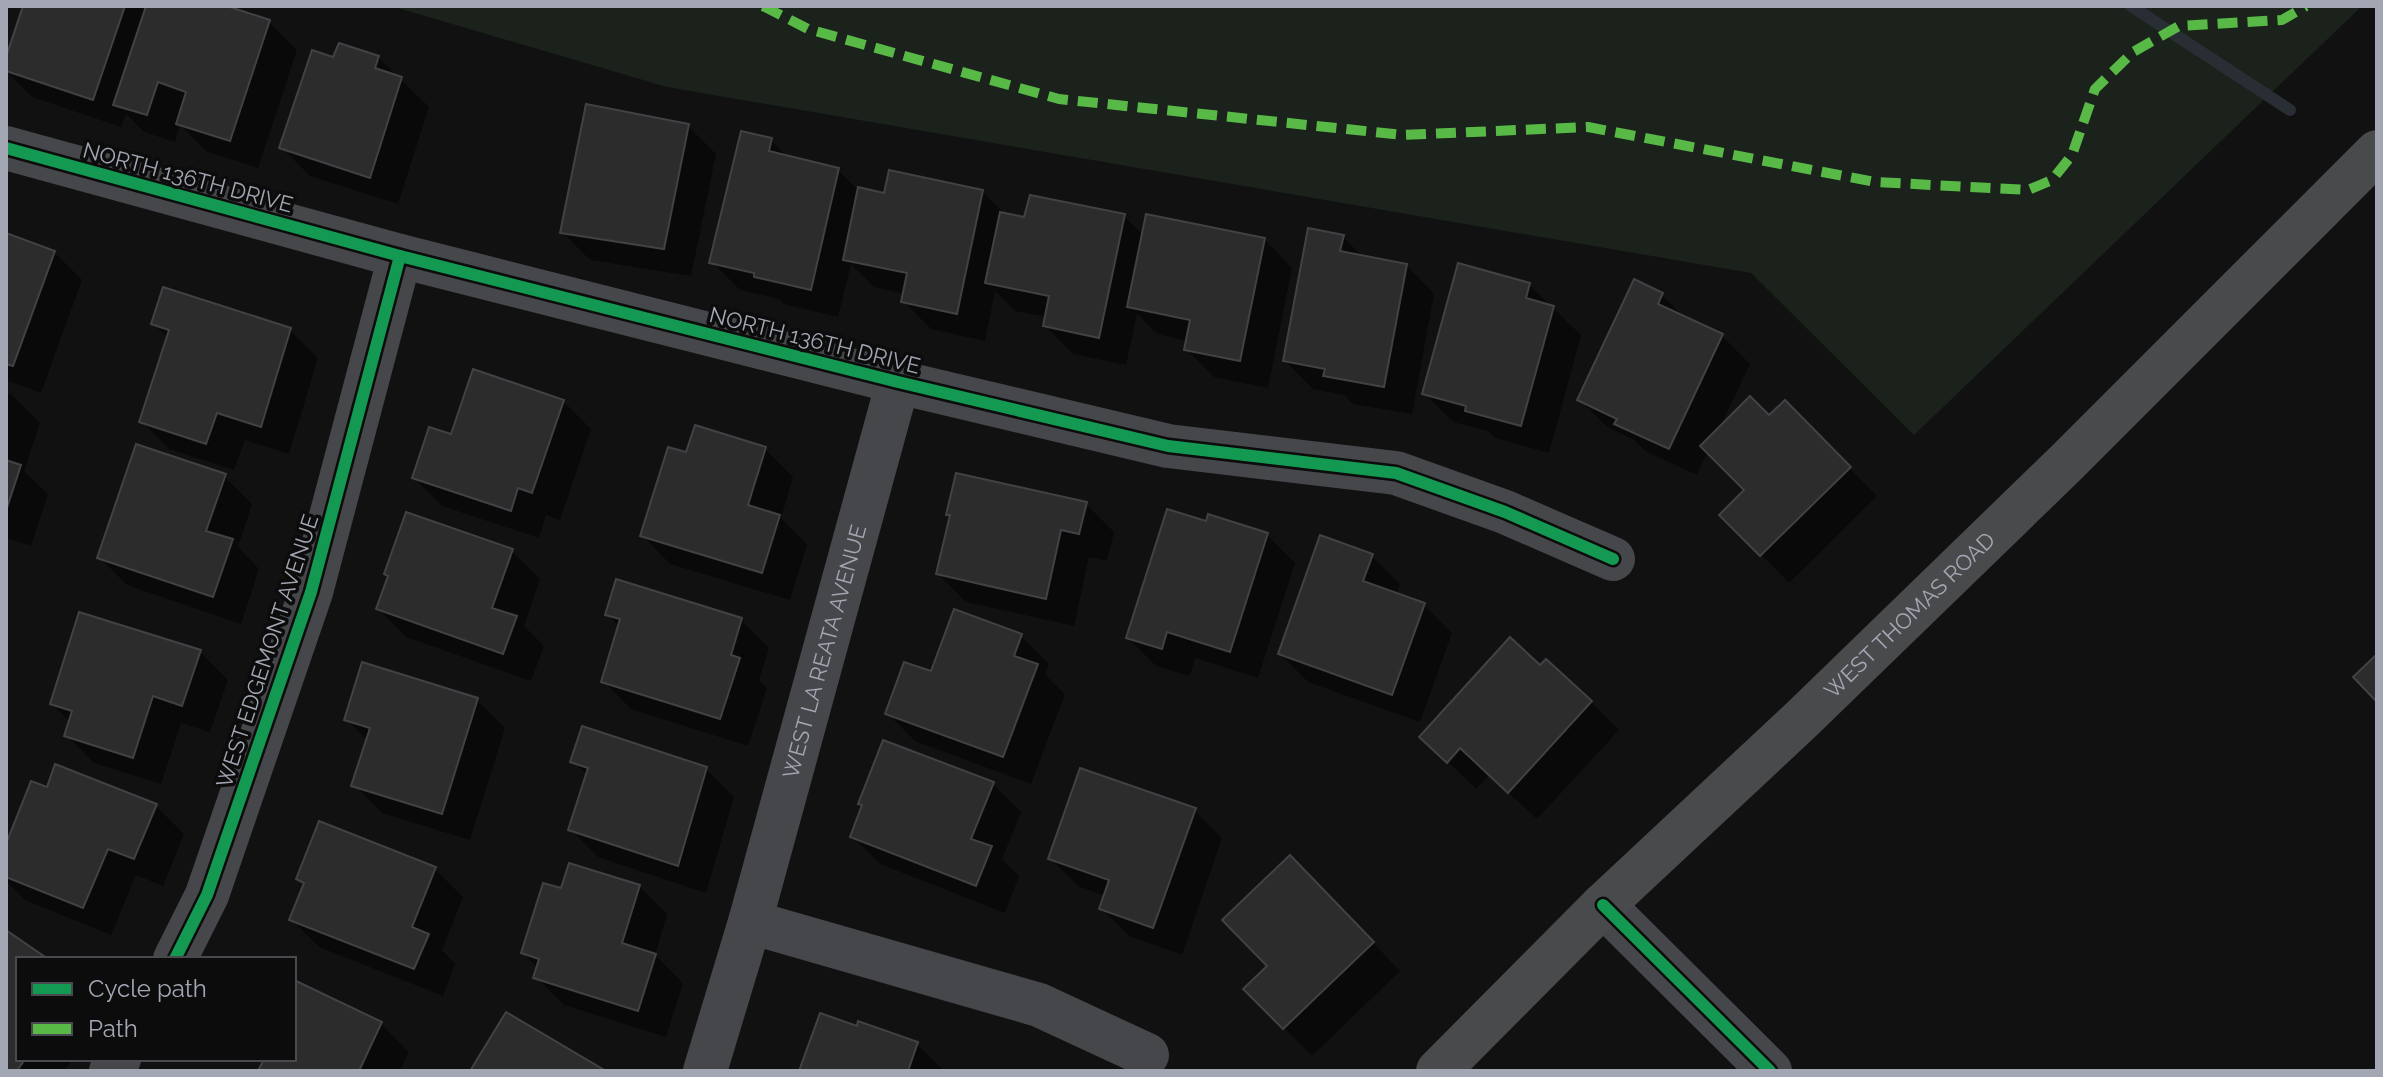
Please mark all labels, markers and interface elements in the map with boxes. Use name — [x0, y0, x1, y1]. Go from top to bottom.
street label: NORTH 136TH DRIVE — [80, 136, 296, 218]
street label: NORTH 136TH DRIVE — [707, 301, 923, 379]
street label: WEST EDGEMONT AVENUE — [210, 511, 324, 791]
street label: WEST LA REATA AVENUE — [777, 522, 871, 781]
street label: WEST THOMAS ROAD — [1819, 526, 2000, 703]
legend — [16, 957, 296, 1061]
text: Cycle path — [88, 974, 207, 1003]
text: Path — [88, 1014, 138, 1043]

